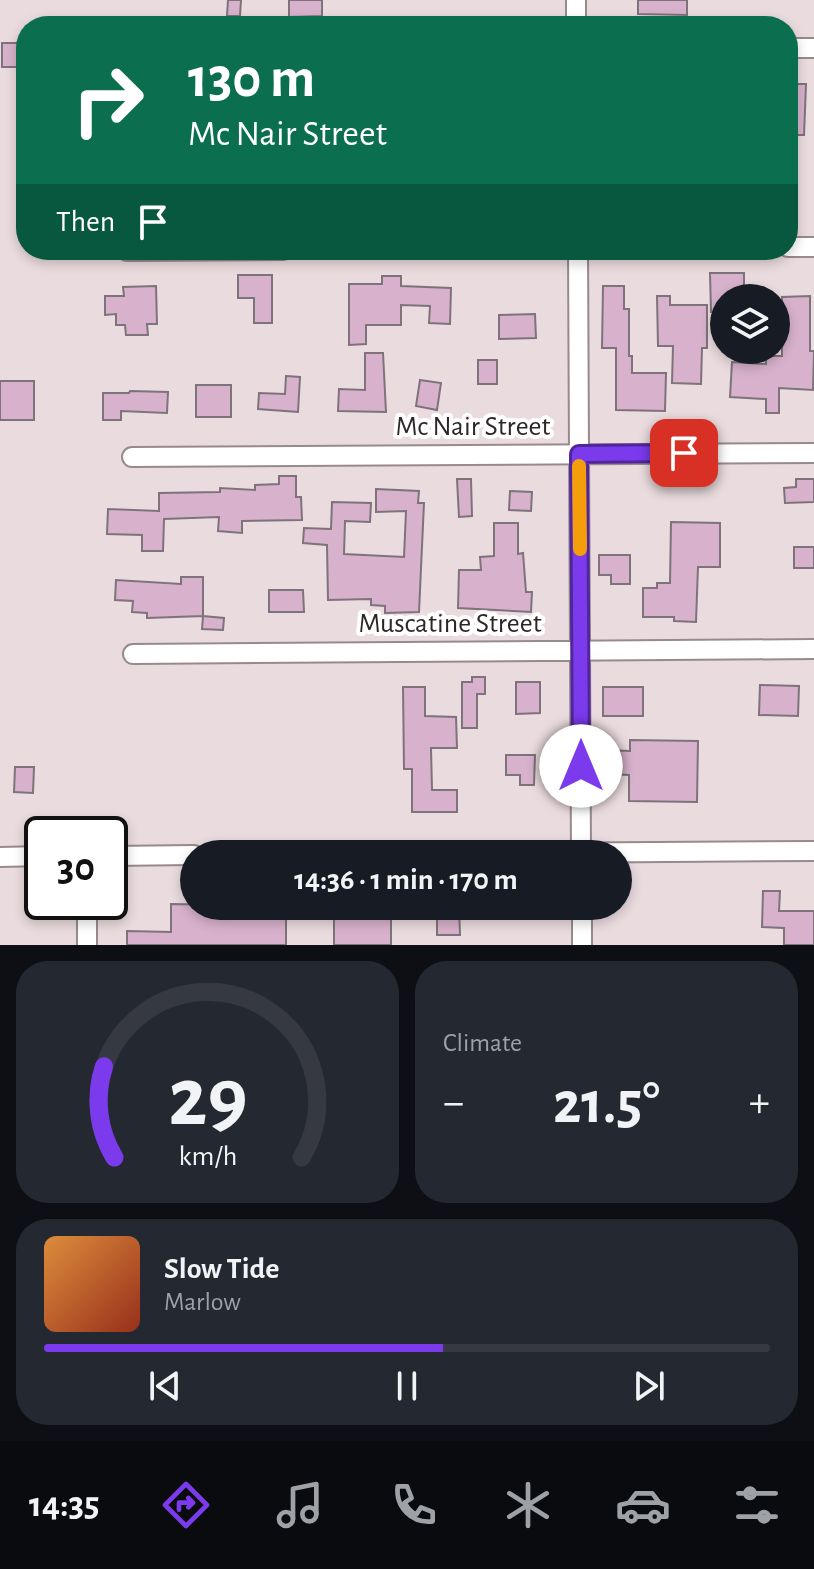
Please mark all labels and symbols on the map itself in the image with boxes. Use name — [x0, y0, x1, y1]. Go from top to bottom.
street label: Mc Nair Street — [396, 413, 550, 441]
pin — [650, 419, 718, 487]
street label: Muscatine Street — [358, 610, 542, 638]
position arrow — [539, 724, 623, 808]
speed limit sign: 30 — [24, 816, 128, 920]

